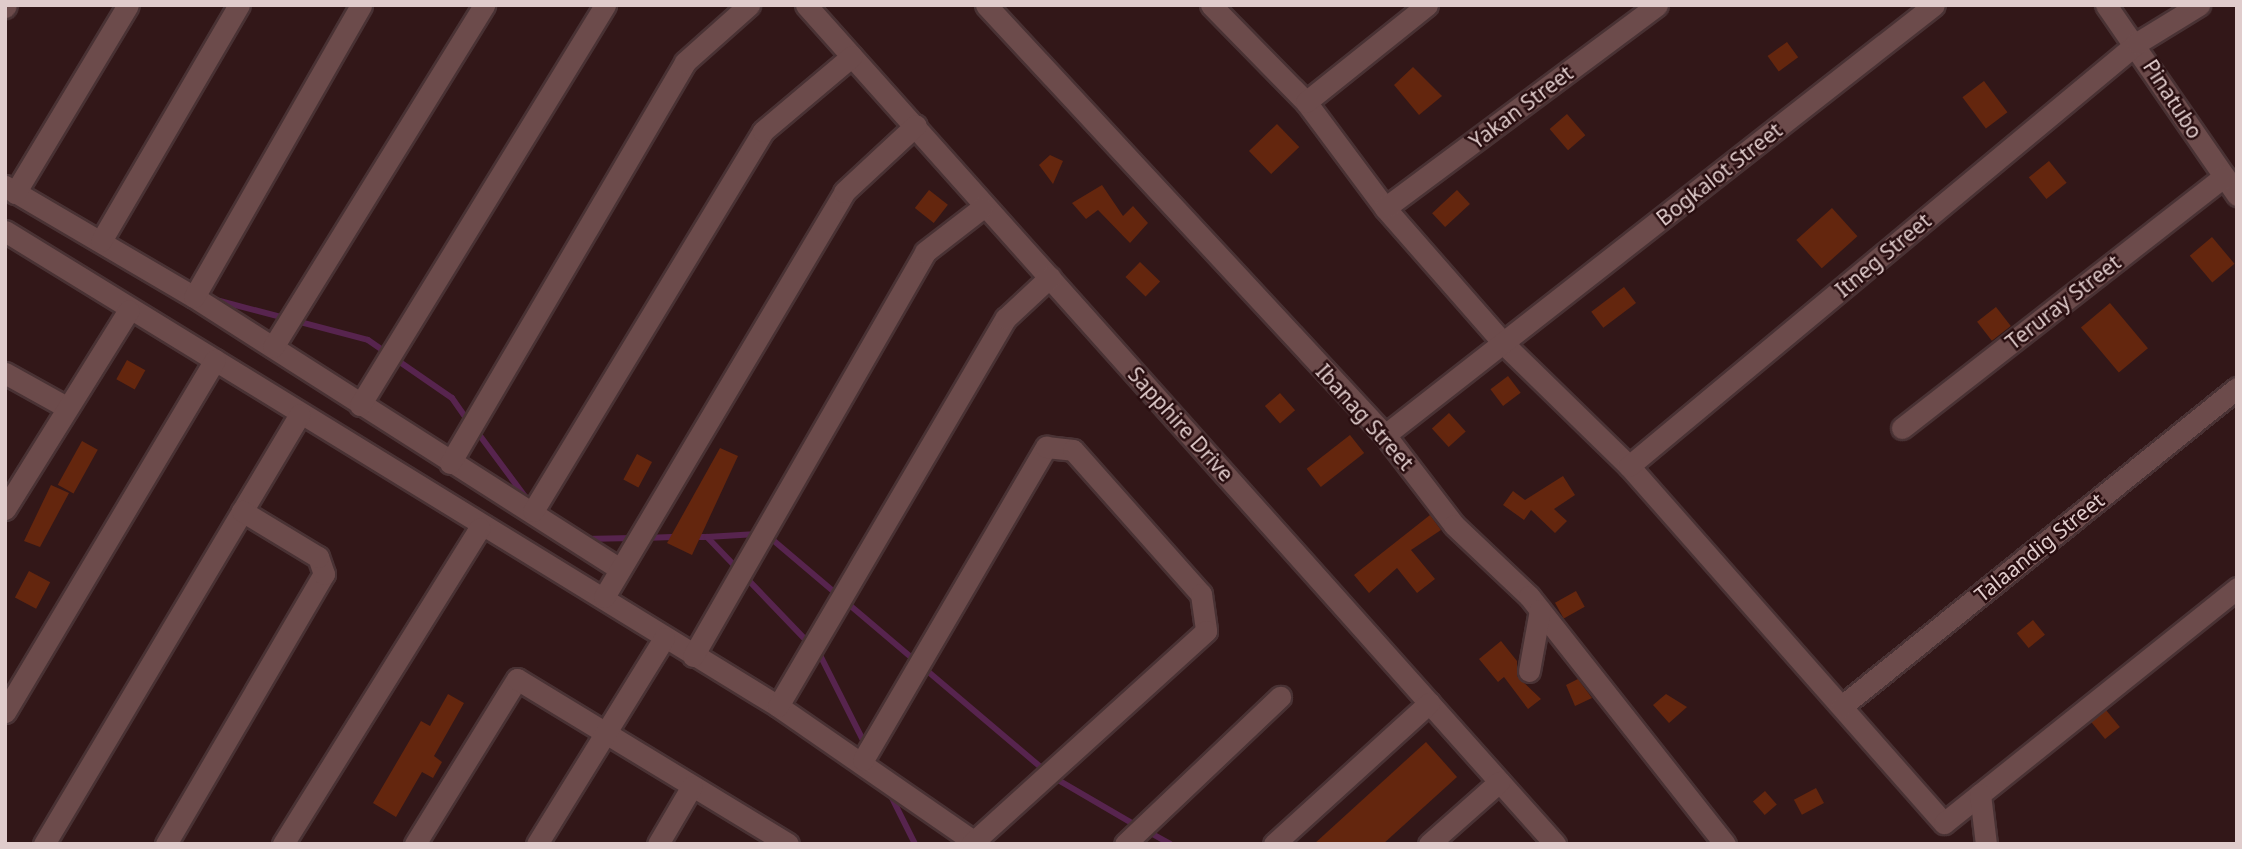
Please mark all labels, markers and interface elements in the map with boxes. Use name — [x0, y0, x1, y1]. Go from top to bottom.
street label: Pinatubo — [2138, 55, 2208, 143]
street label: Yakan Street — [1464, 60, 1578, 154]
street label: Bogkalot Street — [1651, 117, 1787, 231]
street label: Itneg Street — [1830, 208, 1936, 302]
street label: Teruray Street — [2001, 249, 2125, 355]
street label: Ibanag Street — [1311, 359, 1419, 475]
street label: Sapphire Drive — [1123, 362, 1239, 486]
street label: Talaandig Street — [1969, 487, 2109, 607]

